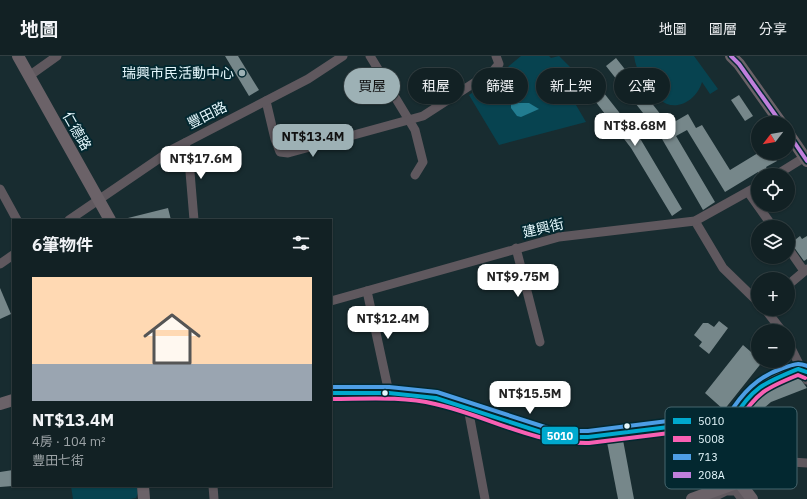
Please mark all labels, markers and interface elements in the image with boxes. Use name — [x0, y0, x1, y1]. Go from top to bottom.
text: 地圖 — [20, 17, 58, 41]
text: 地圖 — [659, 20, 687, 38]
text: 圖層 — [709, 20, 737, 38]
text: 分享 — [759, 20, 787, 38]
place label: 瑞興市民活動中心 — [122, 64, 234, 82]
marker: 瑞興市民活動中心 — [237, 68, 247, 78]
chip: 買屋 — [344, 68, 400, 104]
chip: 租屋 — [408, 68, 464, 104]
chip: 篩選 — [472, 68, 528, 104]
chip: 新上架 — [536, 68, 606, 104]
chip: 公寓 — [614, 68, 670, 104]
street label: 豐田路 — [184, 97, 230, 133]
street label: 仁德路 — [59, 108, 95, 154]
pin: NT$8.68M — [594, 113, 676, 147]
north arrow — [751, 116, 795, 160]
map controls — [751, 116, 795, 368]
text: NT$8.68M — [604, 117, 666, 134]
pin: NT$13.4M — [272, 124, 354, 158]
text: NT$13.4M — [282, 128, 344, 145]
pin: NT$17.6M — [160, 146, 242, 180]
text: NT$17.6M — [170, 150, 232, 167]
button: locate — [751, 168, 795, 212]
street label: 建興街 — [521, 215, 565, 241]
button: layers — [751, 220, 795, 264]
icon: filters — [290, 232, 312, 254]
text: 6筆物件 — [32, 234, 93, 256]
pin: NT$9.75M — [477, 264, 559, 298]
text: NT$9.75M — [487, 268, 549, 285]
button: + — [751, 272, 795, 316]
icon: home — [136, 303, 208, 375]
pin: NT$12.4M — [347, 306, 429, 340]
text: NT$12.4M — [357, 310, 419, 327]
button: − — [751, 324, 795, 368]
pin: NT$15.5M — [489, 381, 571, 415]
text: NT$15.5M — [499, 385, 561, 402]
unlabelled marker — [380, 388, 390, 398]
legend — [665, 407, 797, 489]
text: NT$13.4M — [32, 409, 114, 431]
text: 5010 — [698, 414, 724, 428]
unlabelled marker — [622, 421, 632, 431]
line badge: 5010 — [541, 426, 579, 445]
text: 5010 — [547, 429, 574, 443]
text: 5008 — [698, 432, 724, 446]
text: 4房 · 104 m² — [32, 433, 106, 450]
text: 713 — [698, 450, 718, 464]
text: 豐田七街 — [32, 452, 84, 469]
text: 208A — [698, 468, 725, 482]

